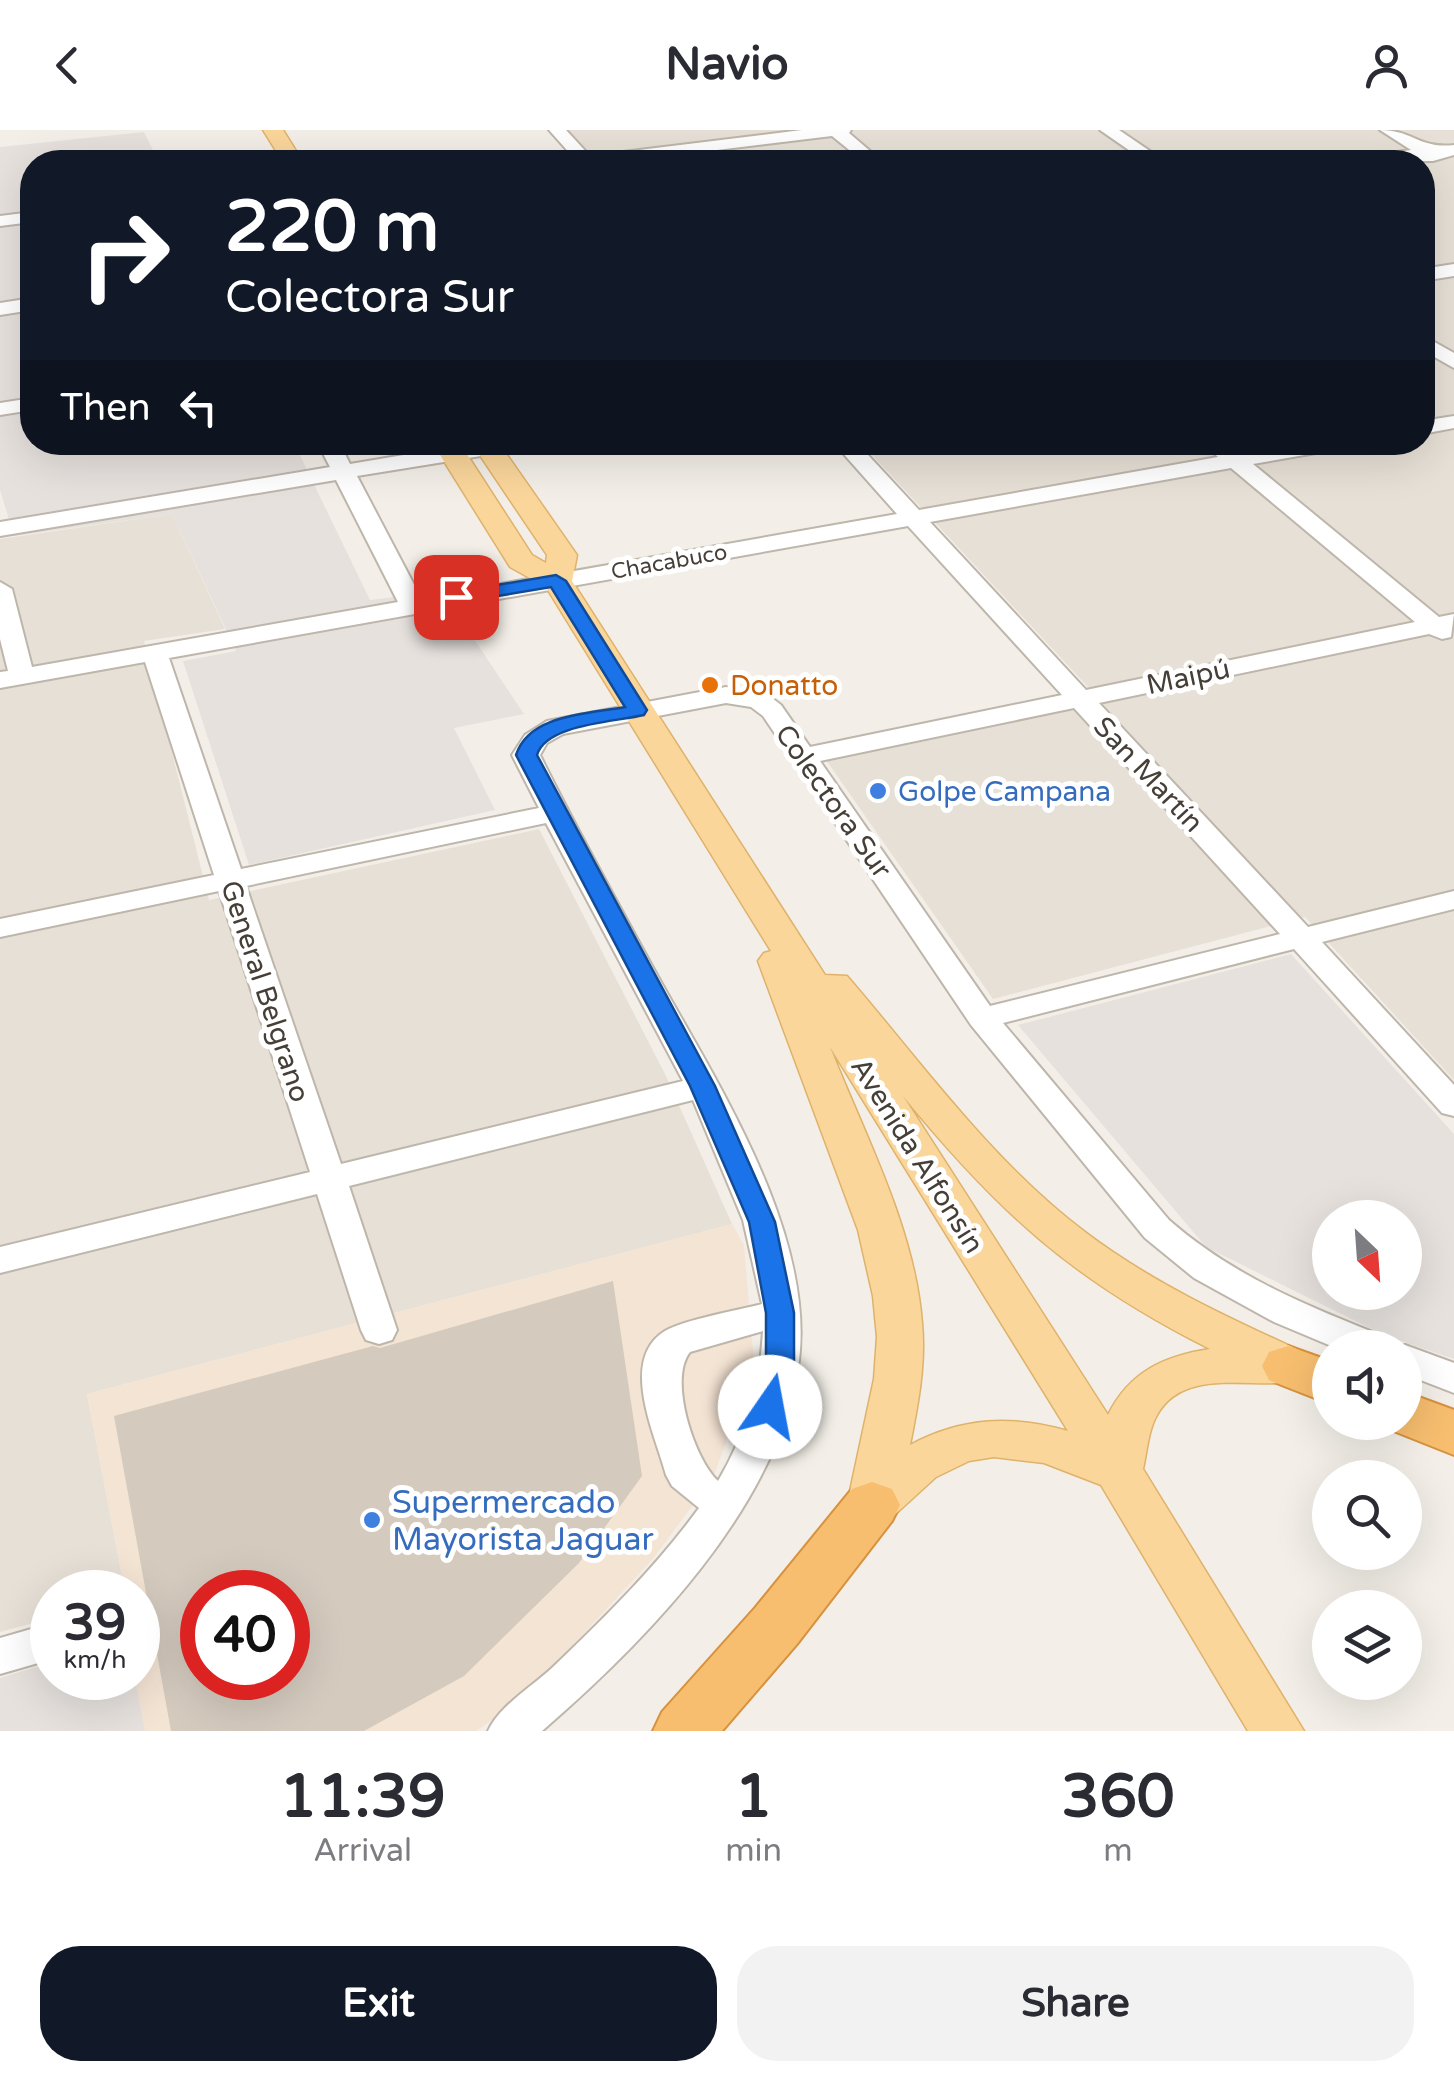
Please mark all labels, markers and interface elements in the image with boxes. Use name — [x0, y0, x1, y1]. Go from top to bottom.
icon: back — [40, 38, 95, 93]
text: Navio — [665, 38, 789, 92]
icon: person — [1359, 38, 1414, 93]
text: 220 m — [225, 186, 439, 270]
icon: right — [60, 190, 190, 320]
text: Colectora Sur — [225, 271, 514, 325]
icon: left — [171, 380, 226, 435]
text: Then — [60, 385, 151, 431]
street label: Chacabuco — [609, 539, 729, 585]
pin — [414, 555, 499, 640]
icon: arrive — [429, 570, 484, 625]
street label: Maipú — [1143, 652, 1233, 702]
place label: Donatto — [730, 669, 838, 703]
marker: Donatto — [699, 674, 721, 696]
street label: San Martín — [1086, 710, 1210, 839]
street label: Colectora Sur — [768, 718, 899, 885]
place label: Golpe Campana — [898, 775, 1111, 809]
marker: Golpe Campana — [867, 780, 889, 802]
street label: General Belgrano — [213, 876, 317, 1106]
street label: Avenida Alfonsín — [843, 1051, 991, 1260]
north arrow — [1312, 1200, 1422, 1310]
map controls — [1312, 1200, 1422, 1700]
button: sound — [1312, 1330, 1422, 1440]
position arrow — [718, 1355, 822, 1459]
button: search — [1312, 1460, 1422, 1570]
place label: Supermercado Mayorista Jaguar — [392, 1484, 655, 1559]
marker: Supermercado Mayorista Jaguar — [361, 1509, 383, 1531]
speed limit sign: 40 — [180, 1570, 310, 1700]
button: layers — [1312, 1590, 1422, 1700]
text: 39 — [64, 1593, 126, 1653]
text: km/h — [64, 1645, 126, 1675]
text: 11:39 — [279, 1761, 446, 1833]
text: 1 — [735, 1761, 772, 1833]
text: 360 — [1061, 1761, 1175, 1833]
text: Arrival — [313, 1832, 412, 1870]
text: min — [725, 1832, 782, 1870]
text: m — [1103, 1832, 1133, 1870]
button: Exit — [40, 1946, 717, 2061]
button: Share — [737, 1946, 1414, 2061]

